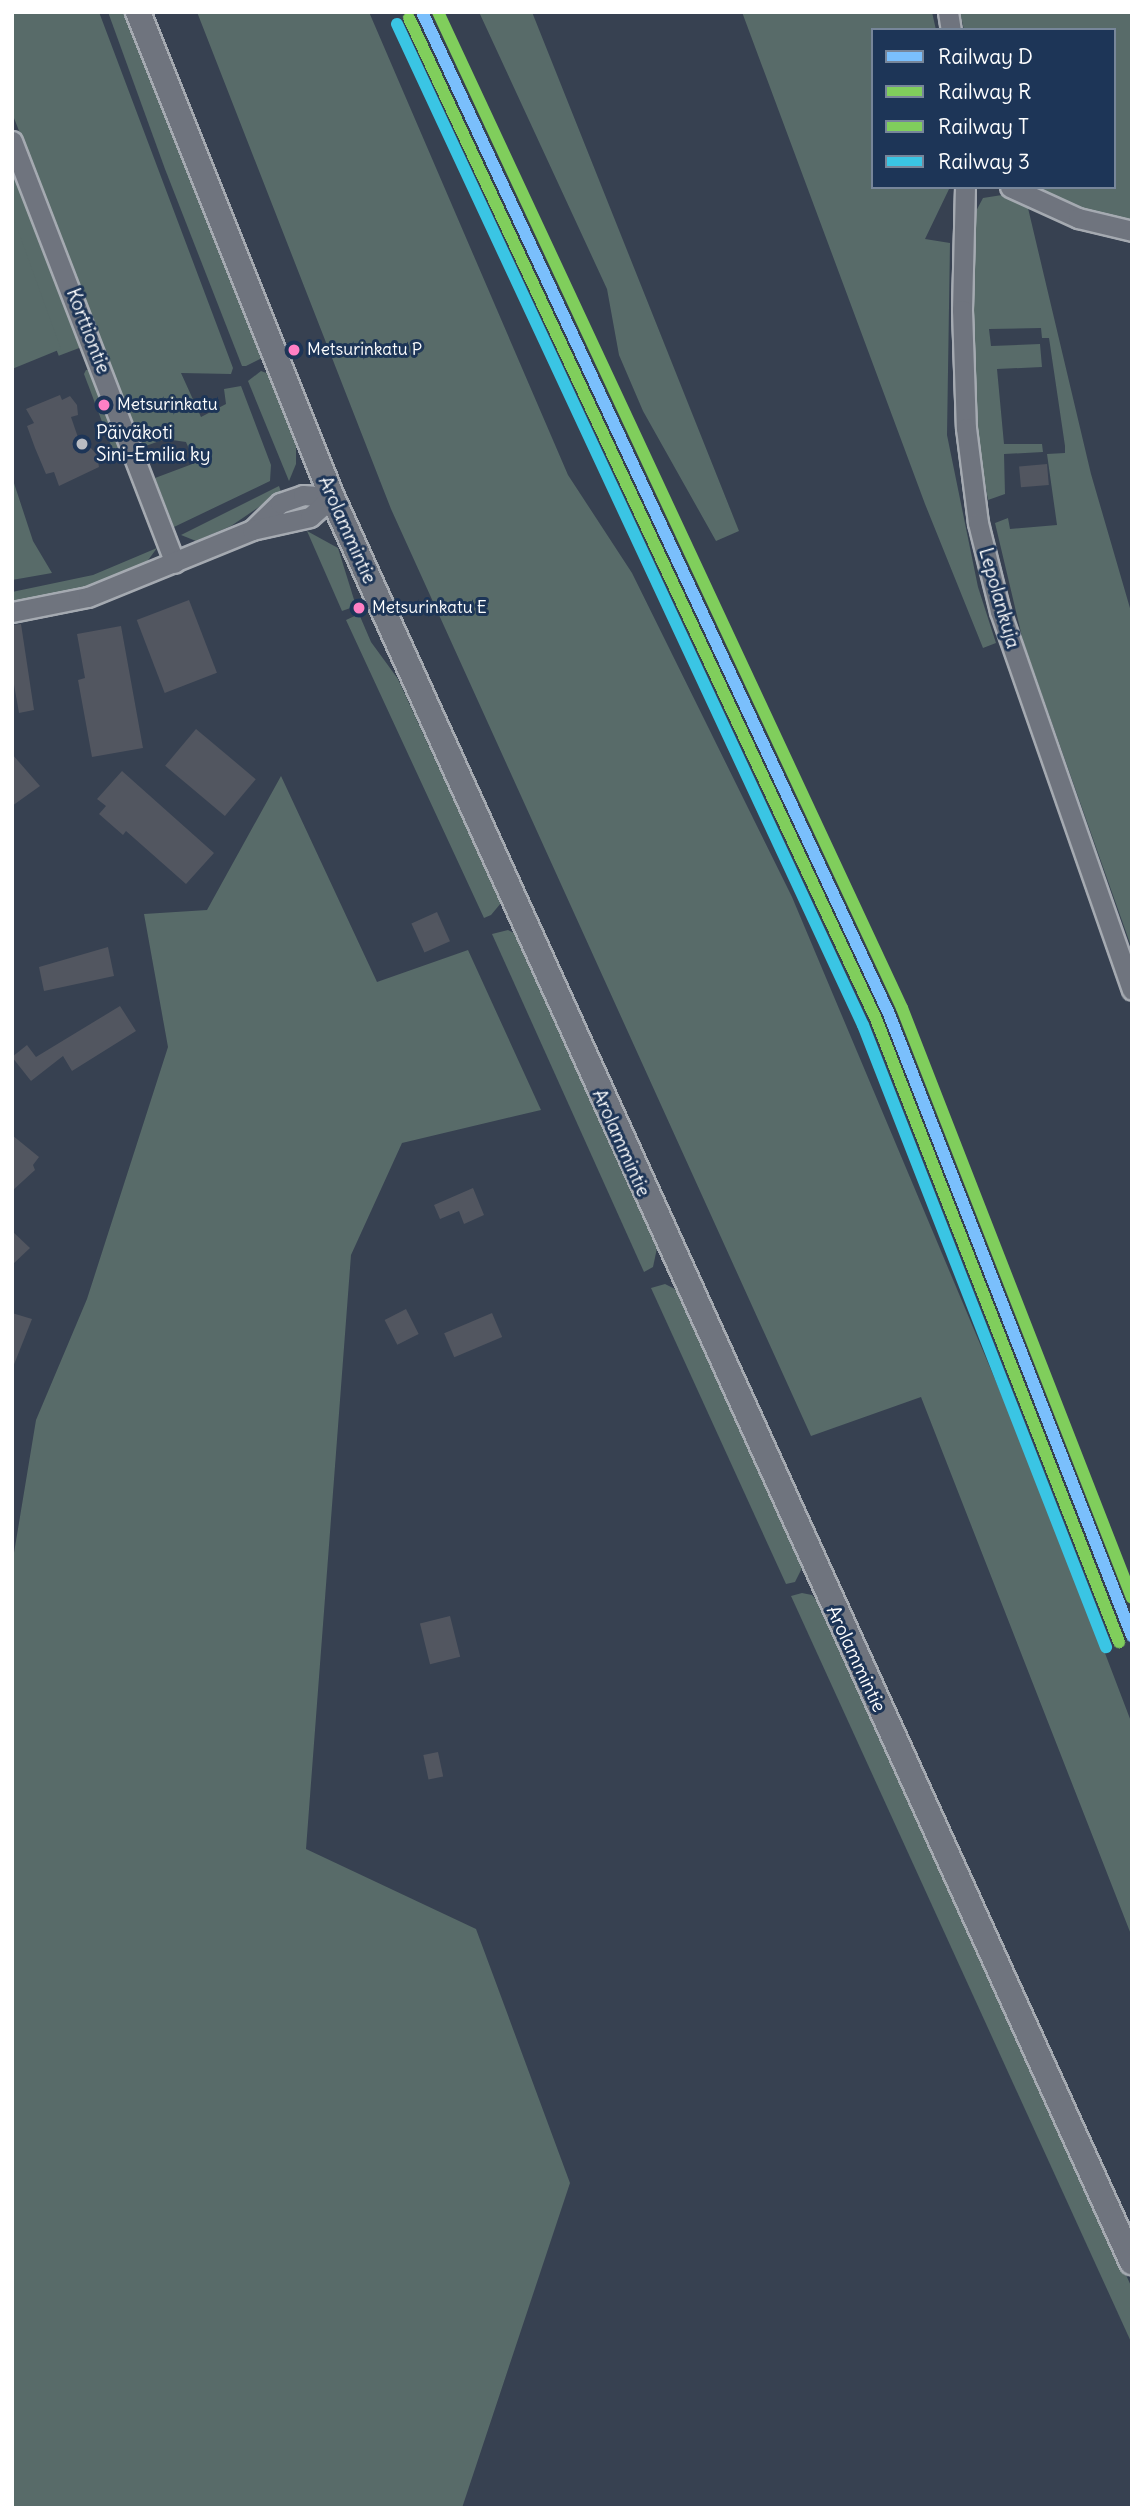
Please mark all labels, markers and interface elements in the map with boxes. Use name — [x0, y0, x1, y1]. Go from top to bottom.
legend — [871, 28, 1116, 189]
text: Railway D — [938, 43, 1033, 70]
text: Railway R — [938, 78, 1031, 105]
text: Railway T — [938, 113, 1029, 140]
text: Railway 3 — [938, 148, 1030, 175]
street label: Korttiontie — [61, 285, 115, 377]
place label: Metsurinkatu P — [307, 340, 422, 360]
marker: Metsurinkatu P — [287, 343, 301, 357]
place label: Metsurinkatu — [117, 395, 218, 415]
marker: Metsurinkatu — [97, 398, 111, 412]
place label: Päiväkoti Sini-Emilia ky — [96, 422, 211, 466]
marker: Päiväkoti Sini-Emilia ky — [74, 436, 90, 452]
street label: Arolammintie — [313, 473, 381, 587]
street label: Lepolankuja — [974, 545, 1024, 651]
place label: Metsurinkatu E — [372, 598, 487, 618]
marker: Metsurinkatu E — [352, 601, 366, 615]
street label: Arolammintie — [587, 1086, 655, 1200]
street label: Arolammintie — [821, 1602, 891, 1716]

